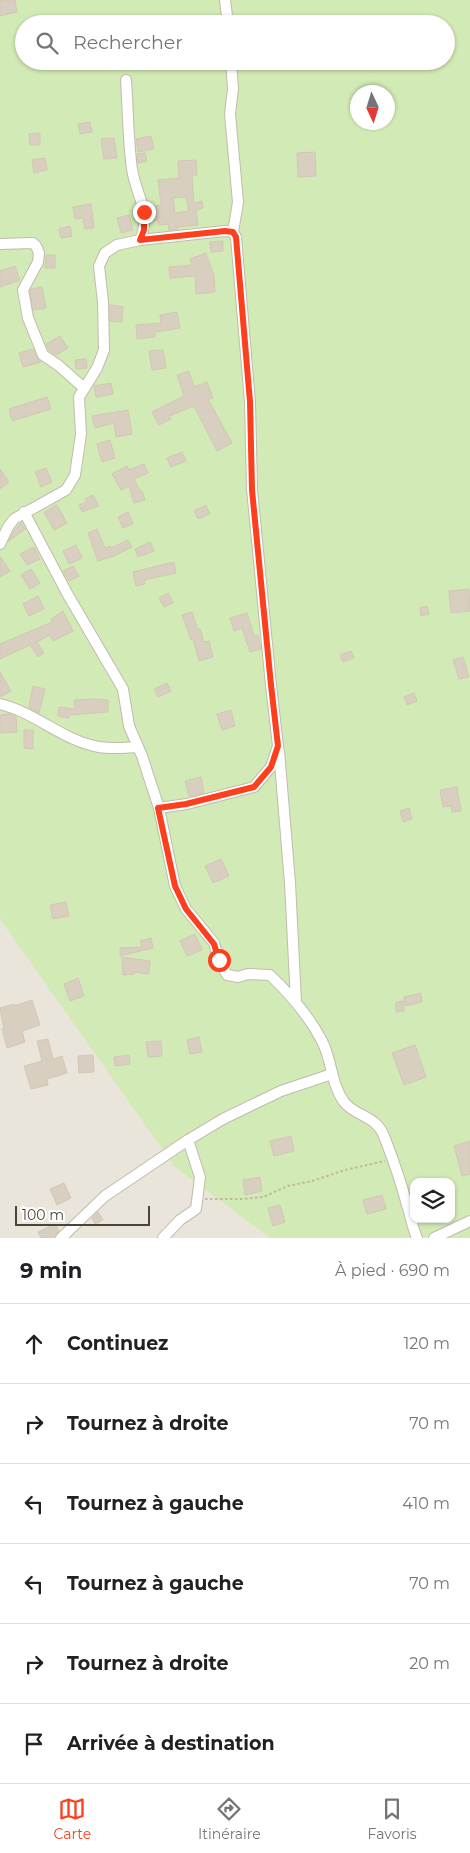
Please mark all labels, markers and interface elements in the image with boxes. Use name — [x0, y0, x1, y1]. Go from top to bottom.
search box — [15, 15, 455, 70]
icon: search — [33, 29, 61, 57]
text: Rechercher — [73, 31, 183, 54]
north arrow — [350, 85, 395, 130]
route end — [133, 201, 156, 224]
route start — [208, 949, 231, 972]
map controls — [410, 1178, 455, 1223]
button: layers — [410, 1178, 455, 1223]
scale bar — [15, 1203, 150, 1226]
text: 100 m — [22, 1206, 64, 1224]
text: 9 min — [20, 1258, 82, 1283]
text: À pied · 690 m — [335, 1261, 450, 1280]
icon: ahead — [20, 1330, 48, 1358]
text: Continuez — [67, 1332, 168, 1355]
text: 120 m — [403, 1334, 450, 1353]
icon: right — [20, 1410, 48, 1438]
text: Tournez à droite — [67, 1412, 228, 1435]
text: 70 m — [409, 1414, 450, 1433]
icon: left — [20, 1490, 48, 1518]
text: Tournez à gauche — [67, 1492, 244, 1515]
text: 410 m — [402, 1494, 450, 1513]
icon: left — [20, 1570, 48, 1598]
text: Tournez à gauche — [67, 1572, 244, 1595]
text: 70 m — [409, 1574, 450, 1593]
icon: right — [20, 1650, 48, 1678]
text: Tournez à droite — [67, 1652, 228, 1675]
text: 20 m — [409, 1654, 450, 1673]
icon: arrive — [20, 1730, 48, 1758]
text: Arrivée à destination — [67, 1732, 275, 1755]
tab: Carte — [53, 1795, 91, 1843]
tab: Itinéraire — [198, 1795, 261, 1843]
tab: Favoris — [368, 1795, 417, 1843]

